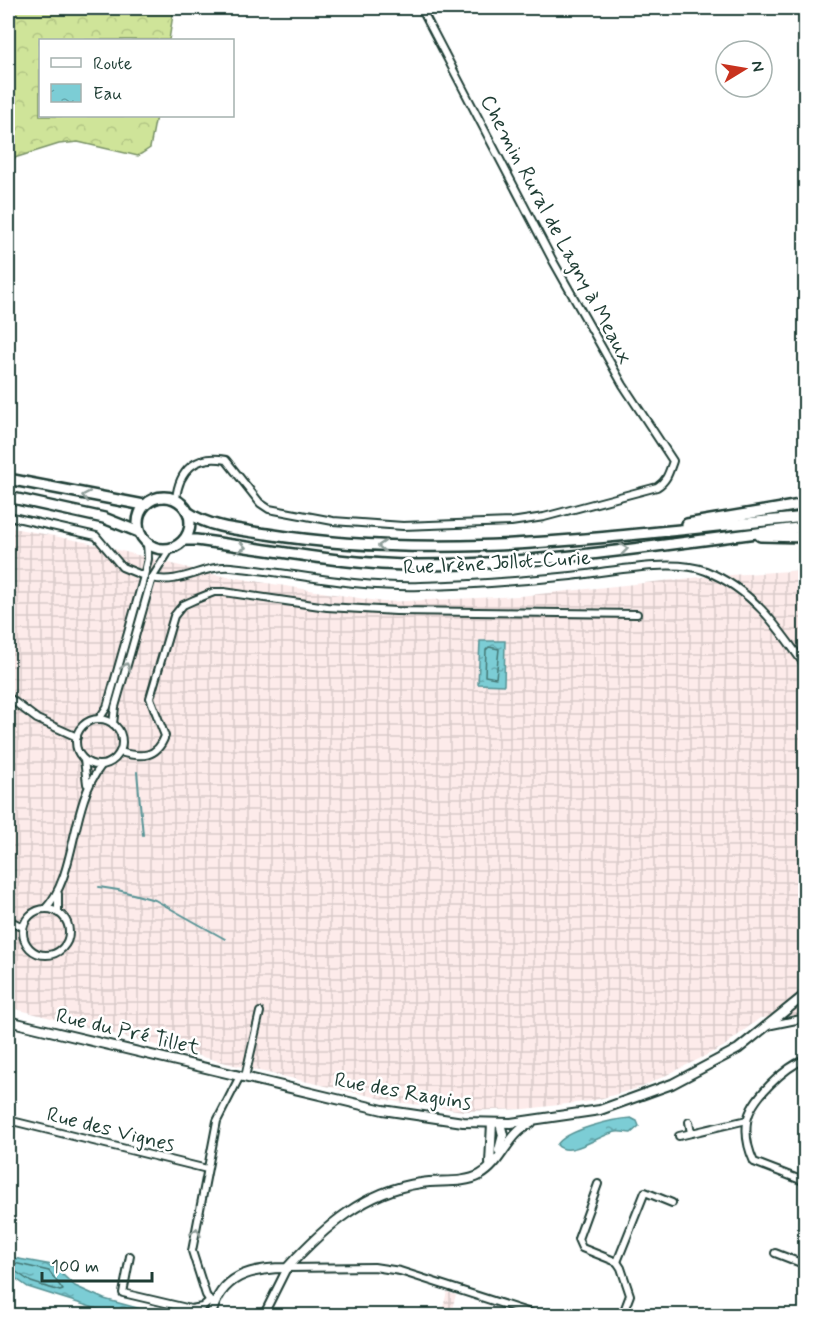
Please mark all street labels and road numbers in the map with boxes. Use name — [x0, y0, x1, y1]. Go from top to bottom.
street label: Chemin Rural de Lagny à Meaux — [473, 90, 639, 369]
street label: Rue Irène Jollot-Curie — [403, 544, 592, 582]
street label: Rue du Pré Tillet — [53, 1002, 203, 1062]
street label: Rue des Raguins — [332, 1066, 474, 1118]
street label: Rue des Vignes — [44, 1101, 178, 1159]

